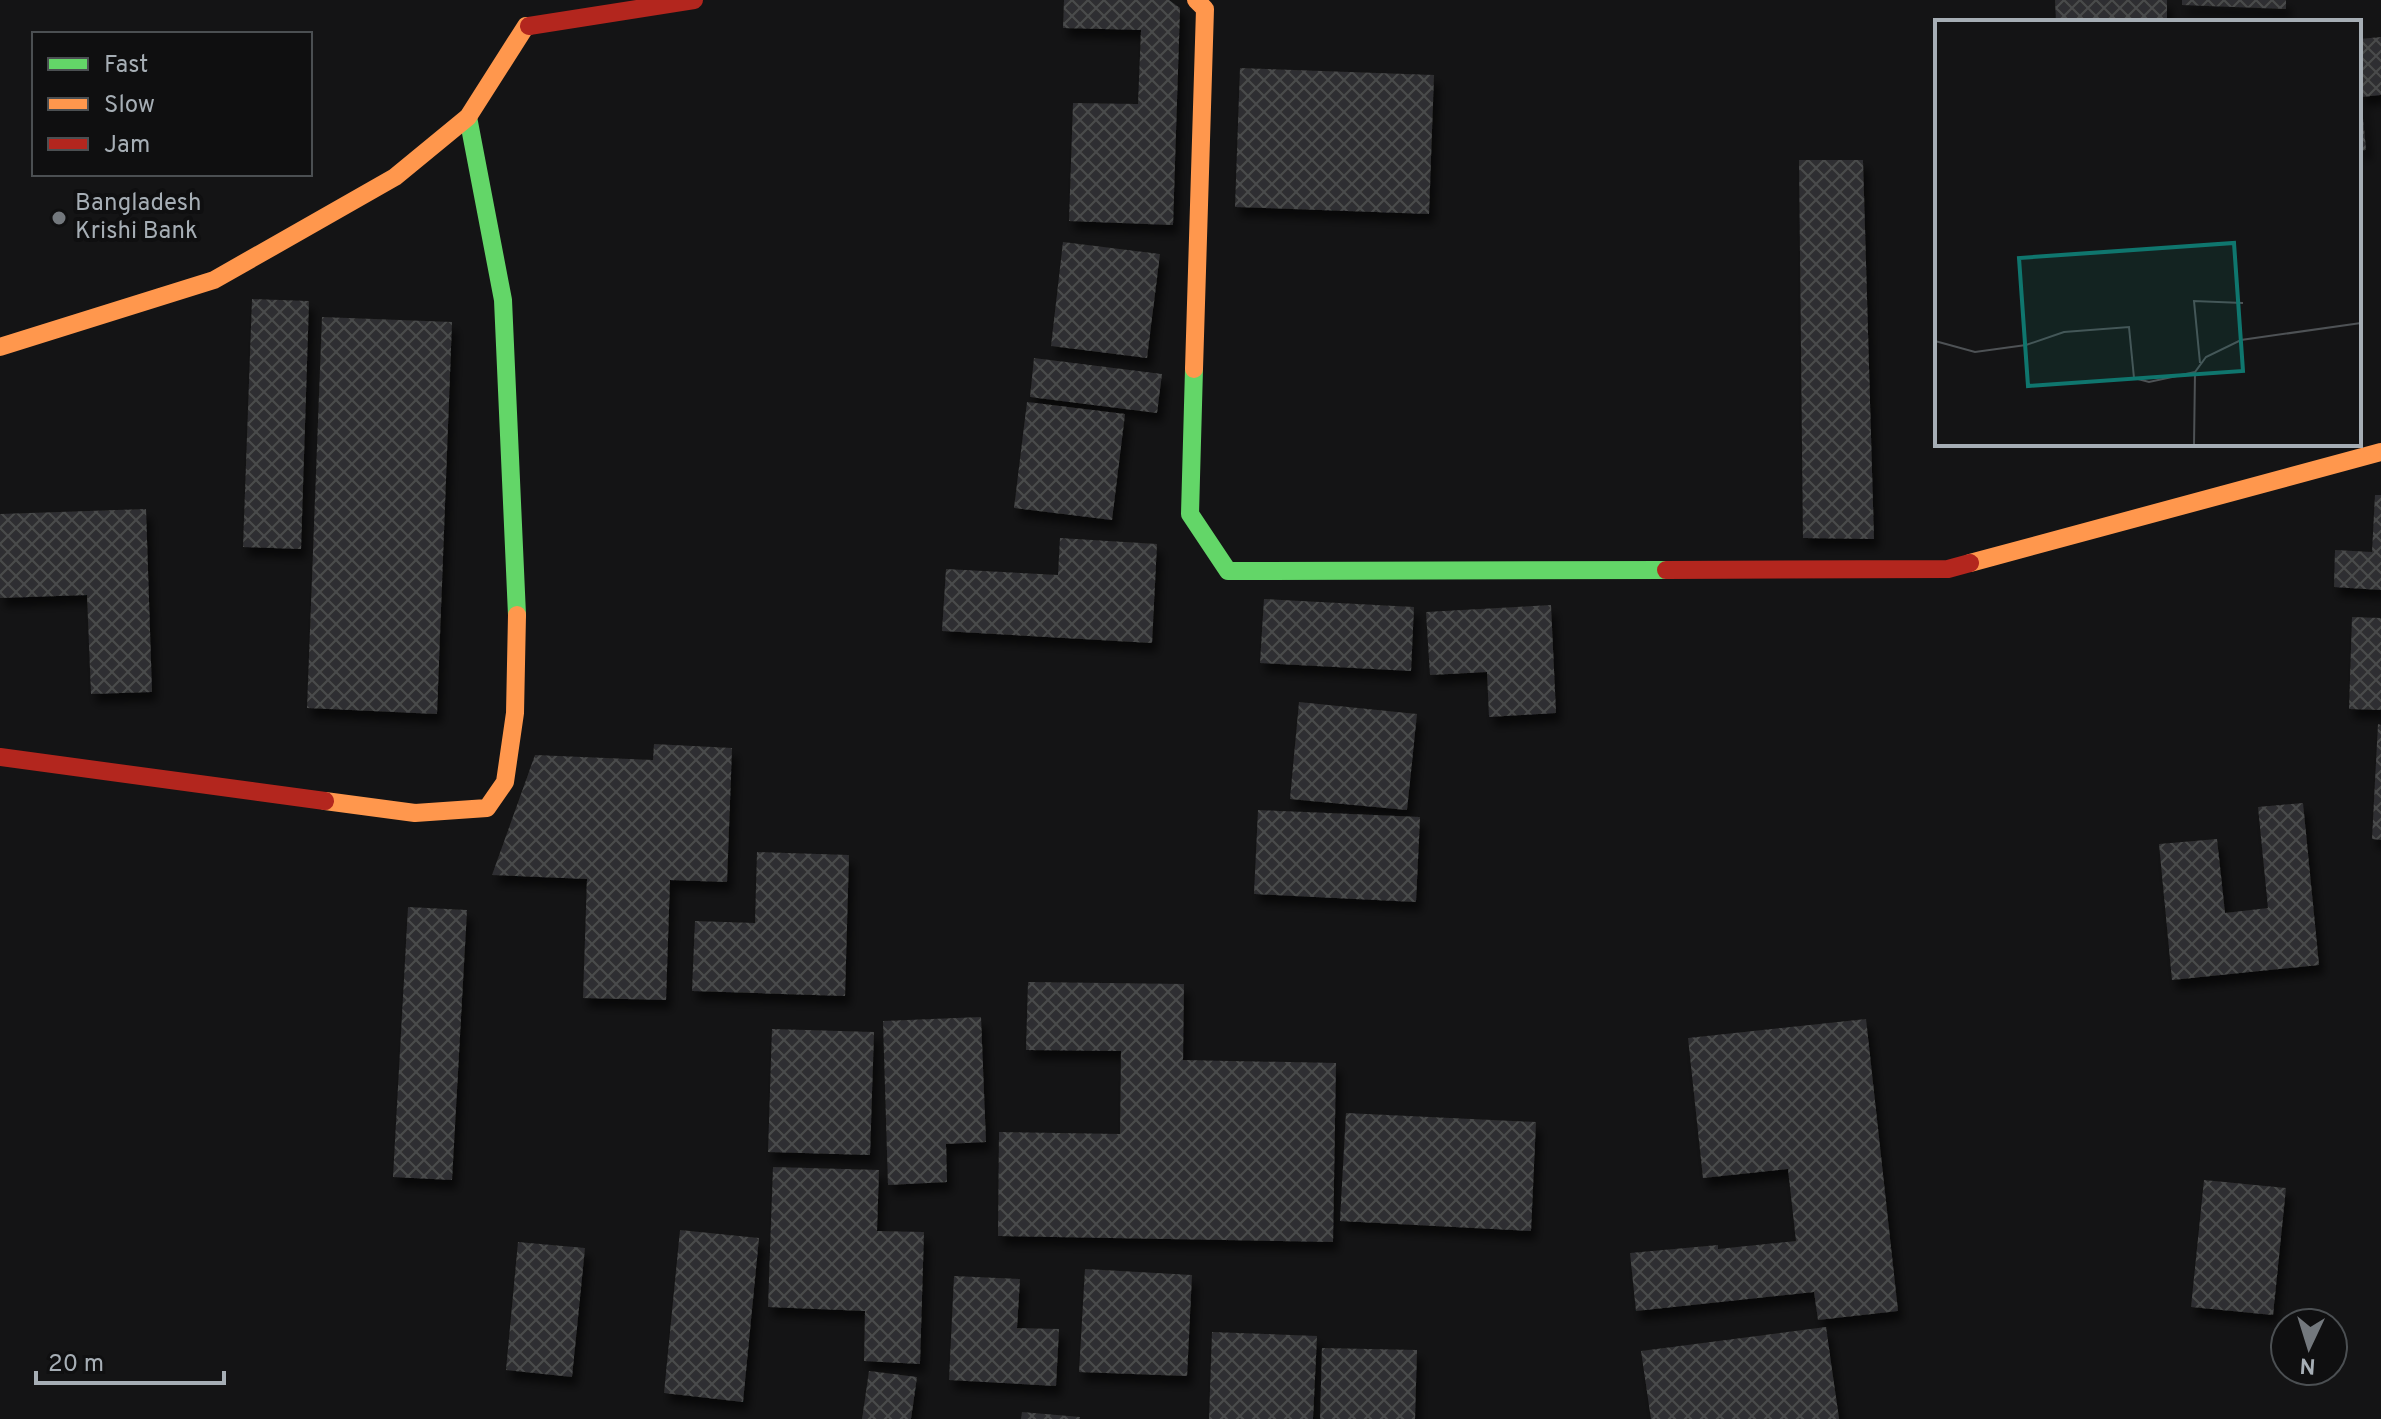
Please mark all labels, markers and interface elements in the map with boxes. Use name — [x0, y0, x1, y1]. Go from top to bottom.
inset map — [1935, 20, 2361, 446]
legend — [32, 32, 312, 176]
text: Fast — [104, 51, 148, 81]
text: Slow — [104, 91, 155, 121]
text: Jam — [104, 131, 150, 161]
place label: Bangladesh Krishi Bank — [75, 189, 201, 247]
marker: Bangladesh Krishi Bank — [50, 209, 68, 227]
north arrow — [2269, 1307, 2349, 1387]
scale bar — [36, 1335, 224, 1385]
text: 20 m — [48, 1350, 104, 1380]
text: N — [2299, 1350, 2317, 1378]

